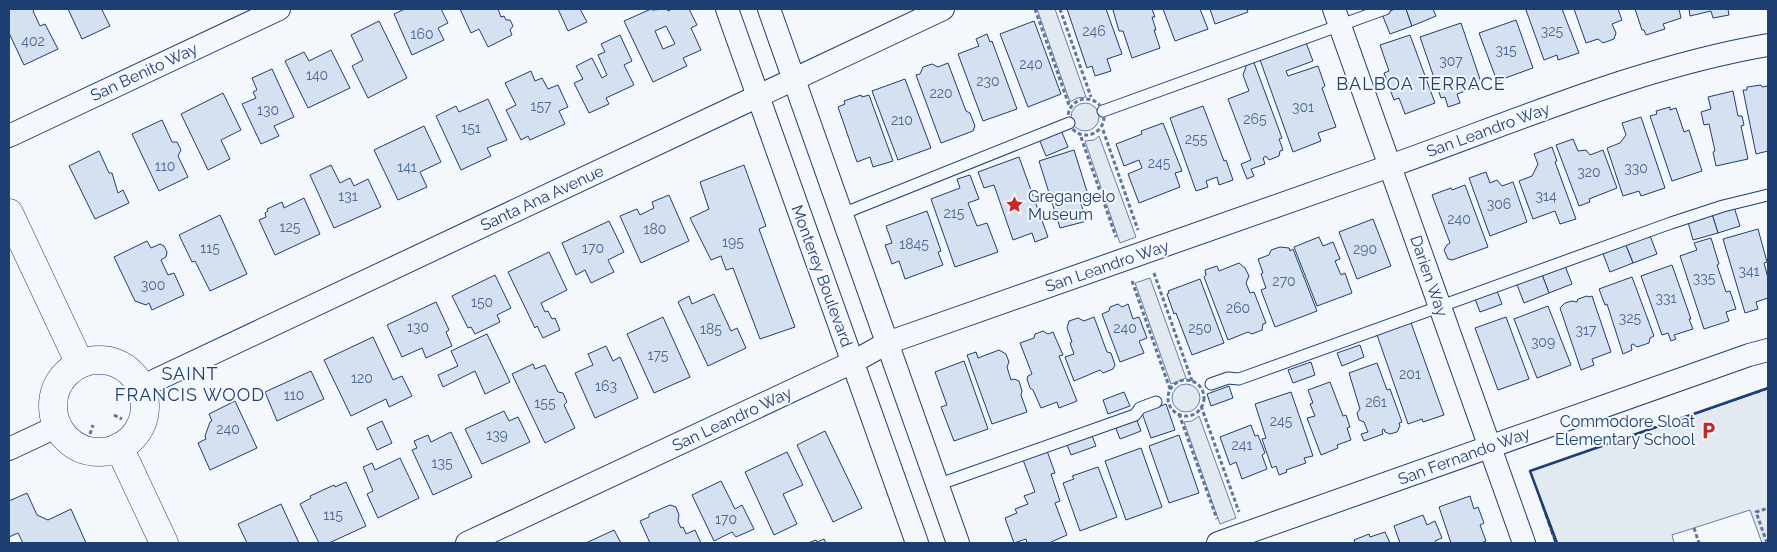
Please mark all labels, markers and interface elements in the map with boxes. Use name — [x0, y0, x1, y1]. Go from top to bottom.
house number: 246 — [1082, 23, 1106, 39]
house number: 325 — [1541, 23, 1564, 39]
house number: 160 — [410, 26, 434, 42]
house number: 402 — [21, 33, 45, 49]
street label: San Benito Way — [87, 39, 201, 105]
house number: 315 — [1495, 42, 1517, 58]
house number: 307 — [1439, 53, 1463, 69]
house number: 240 — [1019, 56, 1043, 72]
house number: 140 — [306, 67, 328, 83]
house number: 230 — [976, 73, 1000, 89]
district label: BALBOA TERRACE — [1336, 73, 1506, 94]
house number: 220 — [929, 85, 953, 101]
house number: 157 — [530, 98, 552, 114]
house number: 301 — [1292, 99, 1314, 115]
street label: San Leandro Way — [1424, 99, 1553, 161]
house number: 130 — [257, 102, 279, 118]
house number: 265 — [1243, 111, 1267, 127]
house number: 210 — [891, 112, 913, 128]
house number: 151 — [461, 120, 481, 136]
house number: 255 — [1185, 131, 1208, 147]
house number: 245 — [1148, 155, 1171, 171]
house number: 110 — [155, 158, 175, 174]
house number: 141 — [397, 159, 417, 175]
house number: 330 — [1624, 160, 1648, 176]
street label: Santa Ana Avenue — [477, 161, 607, 235]
house number: 320 — [1577, 164, 1601, 180]
place label: Gregangelo Museum — [1028, 187, 1115, 224]
house number: 131 — [338, 188, 358, 204]
house number: 314 — [1535, 188, 1557, 204]
place icon: Gregangelo Museum — [1004, 195, 1024, 215]
house number: 306 — [1487, 196, 1511, 212]
street label: Monterey Boulevard — [787, 202, 857, 350]
house number: 215 — [944, 205, 965, 221]
house number: 240 — [1447, 211, 1471, 227]
house number: 125 — [280, 219, 301, 235]
house number: 180 — [644, 221, 666, 237]
street label: Darien Way — [1406, 233, 1452, 319]
house number: 195 — [722, 234, 744, 250]
house number: 1845 — [899, 236, 929, 252]
street label: San Leandro Way — [1043, 236, 1172, 296]
house number: 115 — [200, 240, 220, 256]
house number: 170 — [582, 240, 604, 256]
house number: 290 — [1353, 241, 1377, 257]
house number: 341 — [1738, 263, 1760, 279]
house number: 335 — [1693, 270, 1716, 286]
house number: 270 — [1272, 273, 1296, 289]
house number: 300 — [141, 277, 165, 293]
house number: 331 — [1656, 290, 1676, 306]
house number: 150 — [471, 294, 493, 310]
house number: 260 — [1226, 300, 1250, 316]
house number: 325 — [1619, 310, 1642, 326]
house number: 130 — [407, 319, 429, 335]
house number: 240 — [1113, 320, 1137, 336]
house number: 250 — [1188, 320, 1212, 336]
house number: 185 — [700, 321, 722, 337]
house number: 317 — [1576, 322, 1597, 338]
house number: 309 — [1531, 334, 1555, 350]
house number: 175 — [648, 347, 669, 363]
district label: SAINT FRANCIS WOOD — [115, 363, 265, 405]
house number: 201 — [1399, 366, 1421, 382]
house number: 120 — [351, 370, 373, 386]
house number: 163 — [595, 378, 617, 394]
street label: San Leandro Way — [669, 383, 795, 455]
house number: 110 — [284, 387, 304, 403]
house number: 261 — [1365, 394, 1387, 410]
house number: 155 — [534, 395, 556, 411]
place label: Commodore Sloat Elementary School — [1555, 412, 1696, 449]
house number: 245 — [1270, 413, 1293, 429]
parking icon: Commodore Sloat Elementary School — [1699, 420, 1719, 440]
house number: 240 — [216, 421, 240, 437]
street label: San Fernando Way — [1395, 423, 1533, 489]
house number: 139 — [486, 427, 508, 443]
house number: 241 — [1232, 437, 1252, 453]
house number: 135 — [431, 455, 453, 471]
house number: 115 — [323, 507, 343, 523]
house number: 170 — [715, 511, 737, 527]

